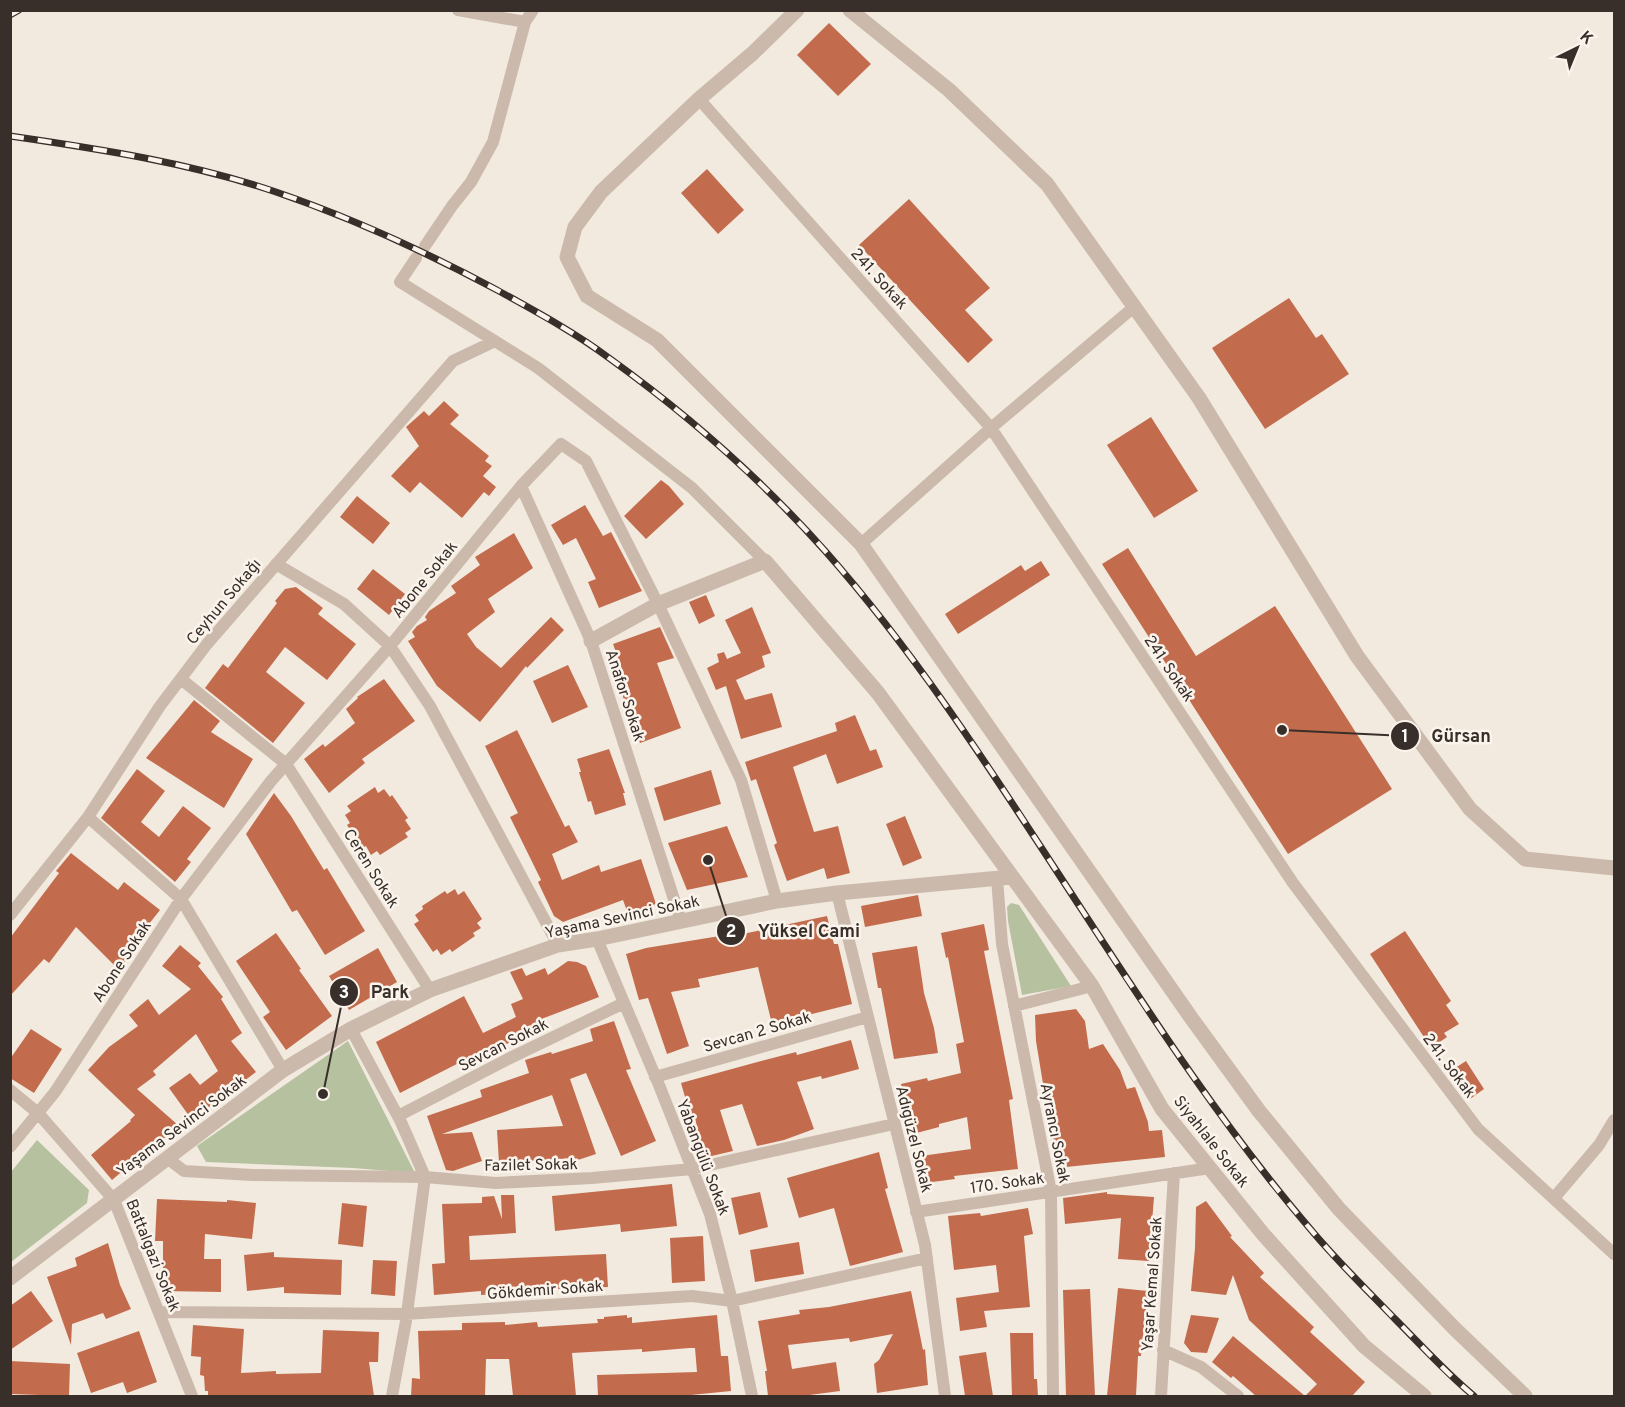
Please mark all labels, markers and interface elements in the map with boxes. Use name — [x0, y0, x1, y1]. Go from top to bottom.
north arrow — [1547, 18, 1607, 78]
text: K — [1575, 27, 1597, 50]
street label: 241. Sokak — [846, 244, 911, 314]
street label: Abone Sokak — [388, 538, 463, 623]
street label: Ceyhun Sokağı — [183, 555, 266, 649]
street label: 241. Sokak — [1139, 632, 1198, 706]
street label: Anafor Sokak — [600, 647, 648, 744]
callout: Gürsan — [1390, 718, 1503, 754]
text: 1 — [1401, 726, 1409, 749]
text: Gürsan — [1431, 726, 1491, 749]
street label: Ceren Sokak — [338, 826, 403, 912]
street label: Yaşama Sevinci Sokak — [543, 892, 702, 944]
callout: Yüksel Cami — [716, 913, 872, 949]
street label: Abone Sokak — [89, 917, 157, 1007]
text: 2 — [725, 921, 737, 944]
text: Yüksel Cami — [758, 921, 860, 944]
callout: Park — [329, 974, 421, 1010]
text: 3 — [339, 982, 349, 1005]
text: Park — [371, 982, 409, 1005]
street label: Sevcan 2 Sokak — [701, 1008, 814, 1058]
street label: Sevcan Sokak — [456, 1015, 552, 1077]
street label: 241. Sokak — [1418, 1030, 1479, 1103]
street label: Yaşama Sevinci Sokak — [113, 1071, 251, 1182]
street label: Ayrancı Sokak — [1035, 1082, 1074, 1185]
street label: Adıgüzel Sokak — [890, 1084, 936, 1195]
street label: Siyahlale Sokak — [1168, 1092, 1253, 1192]
street label: Yabangülü Sokak — [671, 1097, 733, 1219]
street label: Fazilet Sokak — [484, 1155, 578, 1177]
street label: 170. Sokak — [969, 1169, 1046, 1199]
street label: Battalgazi Sokak — [120, 1196, 184, 1315]
street label: Yaşar Kemal Sokak — [1138, 1216, 1168, 1353]
street label: Gökdemir Sokak — [486, 1277, 604, 1305]

